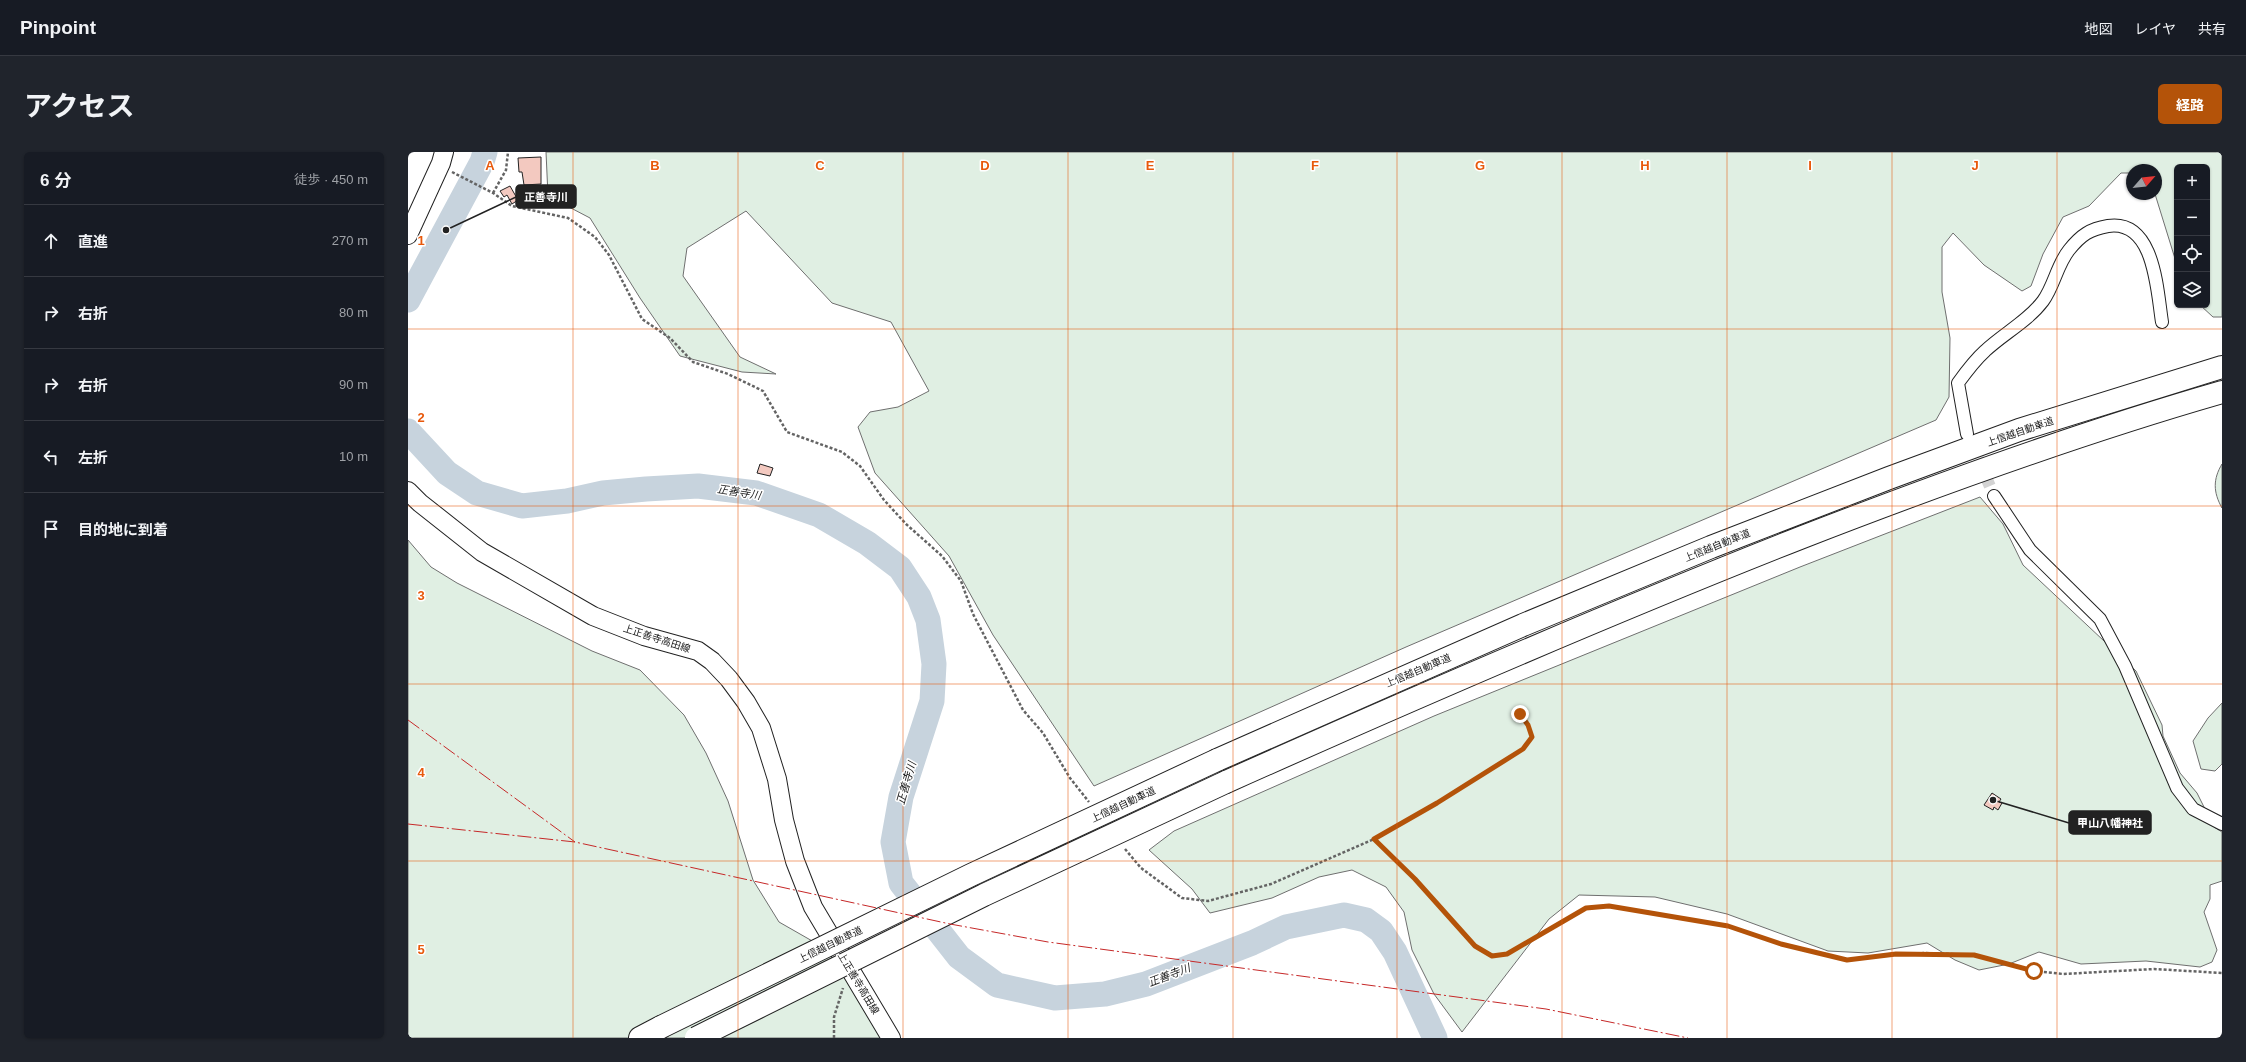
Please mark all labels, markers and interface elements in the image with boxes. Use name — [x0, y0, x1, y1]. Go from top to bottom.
text: Pinpoint — [20, 17, 96, 38]
text: 地図 — [2084, 21, 2112, 37]
text: レイヤ — [2134, 21, 2176, 37]
text: 共有 — [2198, 21, 2226, 37]
button: 経路 — [2158, 84, 2222, 124]
text: アクセス — [24, 91, 135, 122]
text: A — [485, 158, 495, 173]
text: B — [650, 158, 660, 173]
text: C — [815, 158, 825, 173]
text: D — [980, 158, 990, 173]
text: E — [1146, 158, 1155, 173]
text: F — [1311, 158, 1319, 173]
text: G — [1475, 158, 1485, 173]
text: H — [1640, 158, 1650, 173]
text: I — [1808, 158, 1812, 173]
text: J — [1971, 158, 1979, 173]
north arrow — [2126, 164, 2162, 200]
map controls — [2174, 164, 2210, 308]
button: + — [2174, 164, 2210, 200]
text: 6 分 — [40, 171, 71, 190]
text: 徒歩 · 450 m — [294, 172, 368, 187]
callout: 正善寺川 — [516, 185, 576, 208]
text: 正善寺川 — [524, 191, 568, 203]
button: − — [2174, 200, 2210, 236]
icon: ahead — [40, 230, 62, 252]
text: 直進 — [78, 233, 108, 250]
text: 270 m — [332, 233, 368, 248]
text: 1 — [417, 233, 425, 248]
button: locate — [2174, 236, 2210, 272]
button: layers — [2174, 272, 2210, 308]
icon: right — [40, 302, 62, 324]
text: 右折 — [78, 305, 108, 322]
text: 80 m — [339, 305, 368, 320]
icon: right — [40, 374, 62, 396]
text: 右折 — [78, 377, 108, 394]
text: 90 m — [339, 377, 368, 392]
text: 2 — [417, 410, 425, 425]
street label: 上信越自動車道 — [1985, 415, 2055, 448]
icon: left — [40, 446, 62, 468]
text: 左折 — [78, 449, 108, 466]
text: 10 m — [339, 449, 368, 464]
water label: 正善寺川 — [716, 483, 763, 502]
icon: arrive — [40, 518, 62, 540]
text: 目的地に到着 — [78, 521, 168, 538]
street label: 上信越自動車道 — [1683, 527, 1752, 564]
text: 3 — [417, 588, 425, 603]
street label: 上正善寺高田線 — [622, 622, 692, 655]
street label: 上信越自動車道 — [1384, 652, 1453, 689]
route end — [1511, 705, 1529, 723]
water label: 正善寺川 — [894, 759, 918, 806]
text: 4 — [417, 765, 425, 780]
street label: 上信越自動車道 — [1089, 785, 1157, 824]
callout: 甲山八幡神社 — [2069, 811, 2151, 834]
text: 甲山八幡神社 — [2077, 817, 2143, 829]
street label: 上信越自動車道 — [796, 924, 864, 965]
text: 5 — [417, 942, 425, 957]
street label: 上正善寺高田線 — [836, 950, 881, 1016]
water label: 正善寺川 — [1146, 961, 1193, 988]
route start — [2025, 962, 2043, 980]

